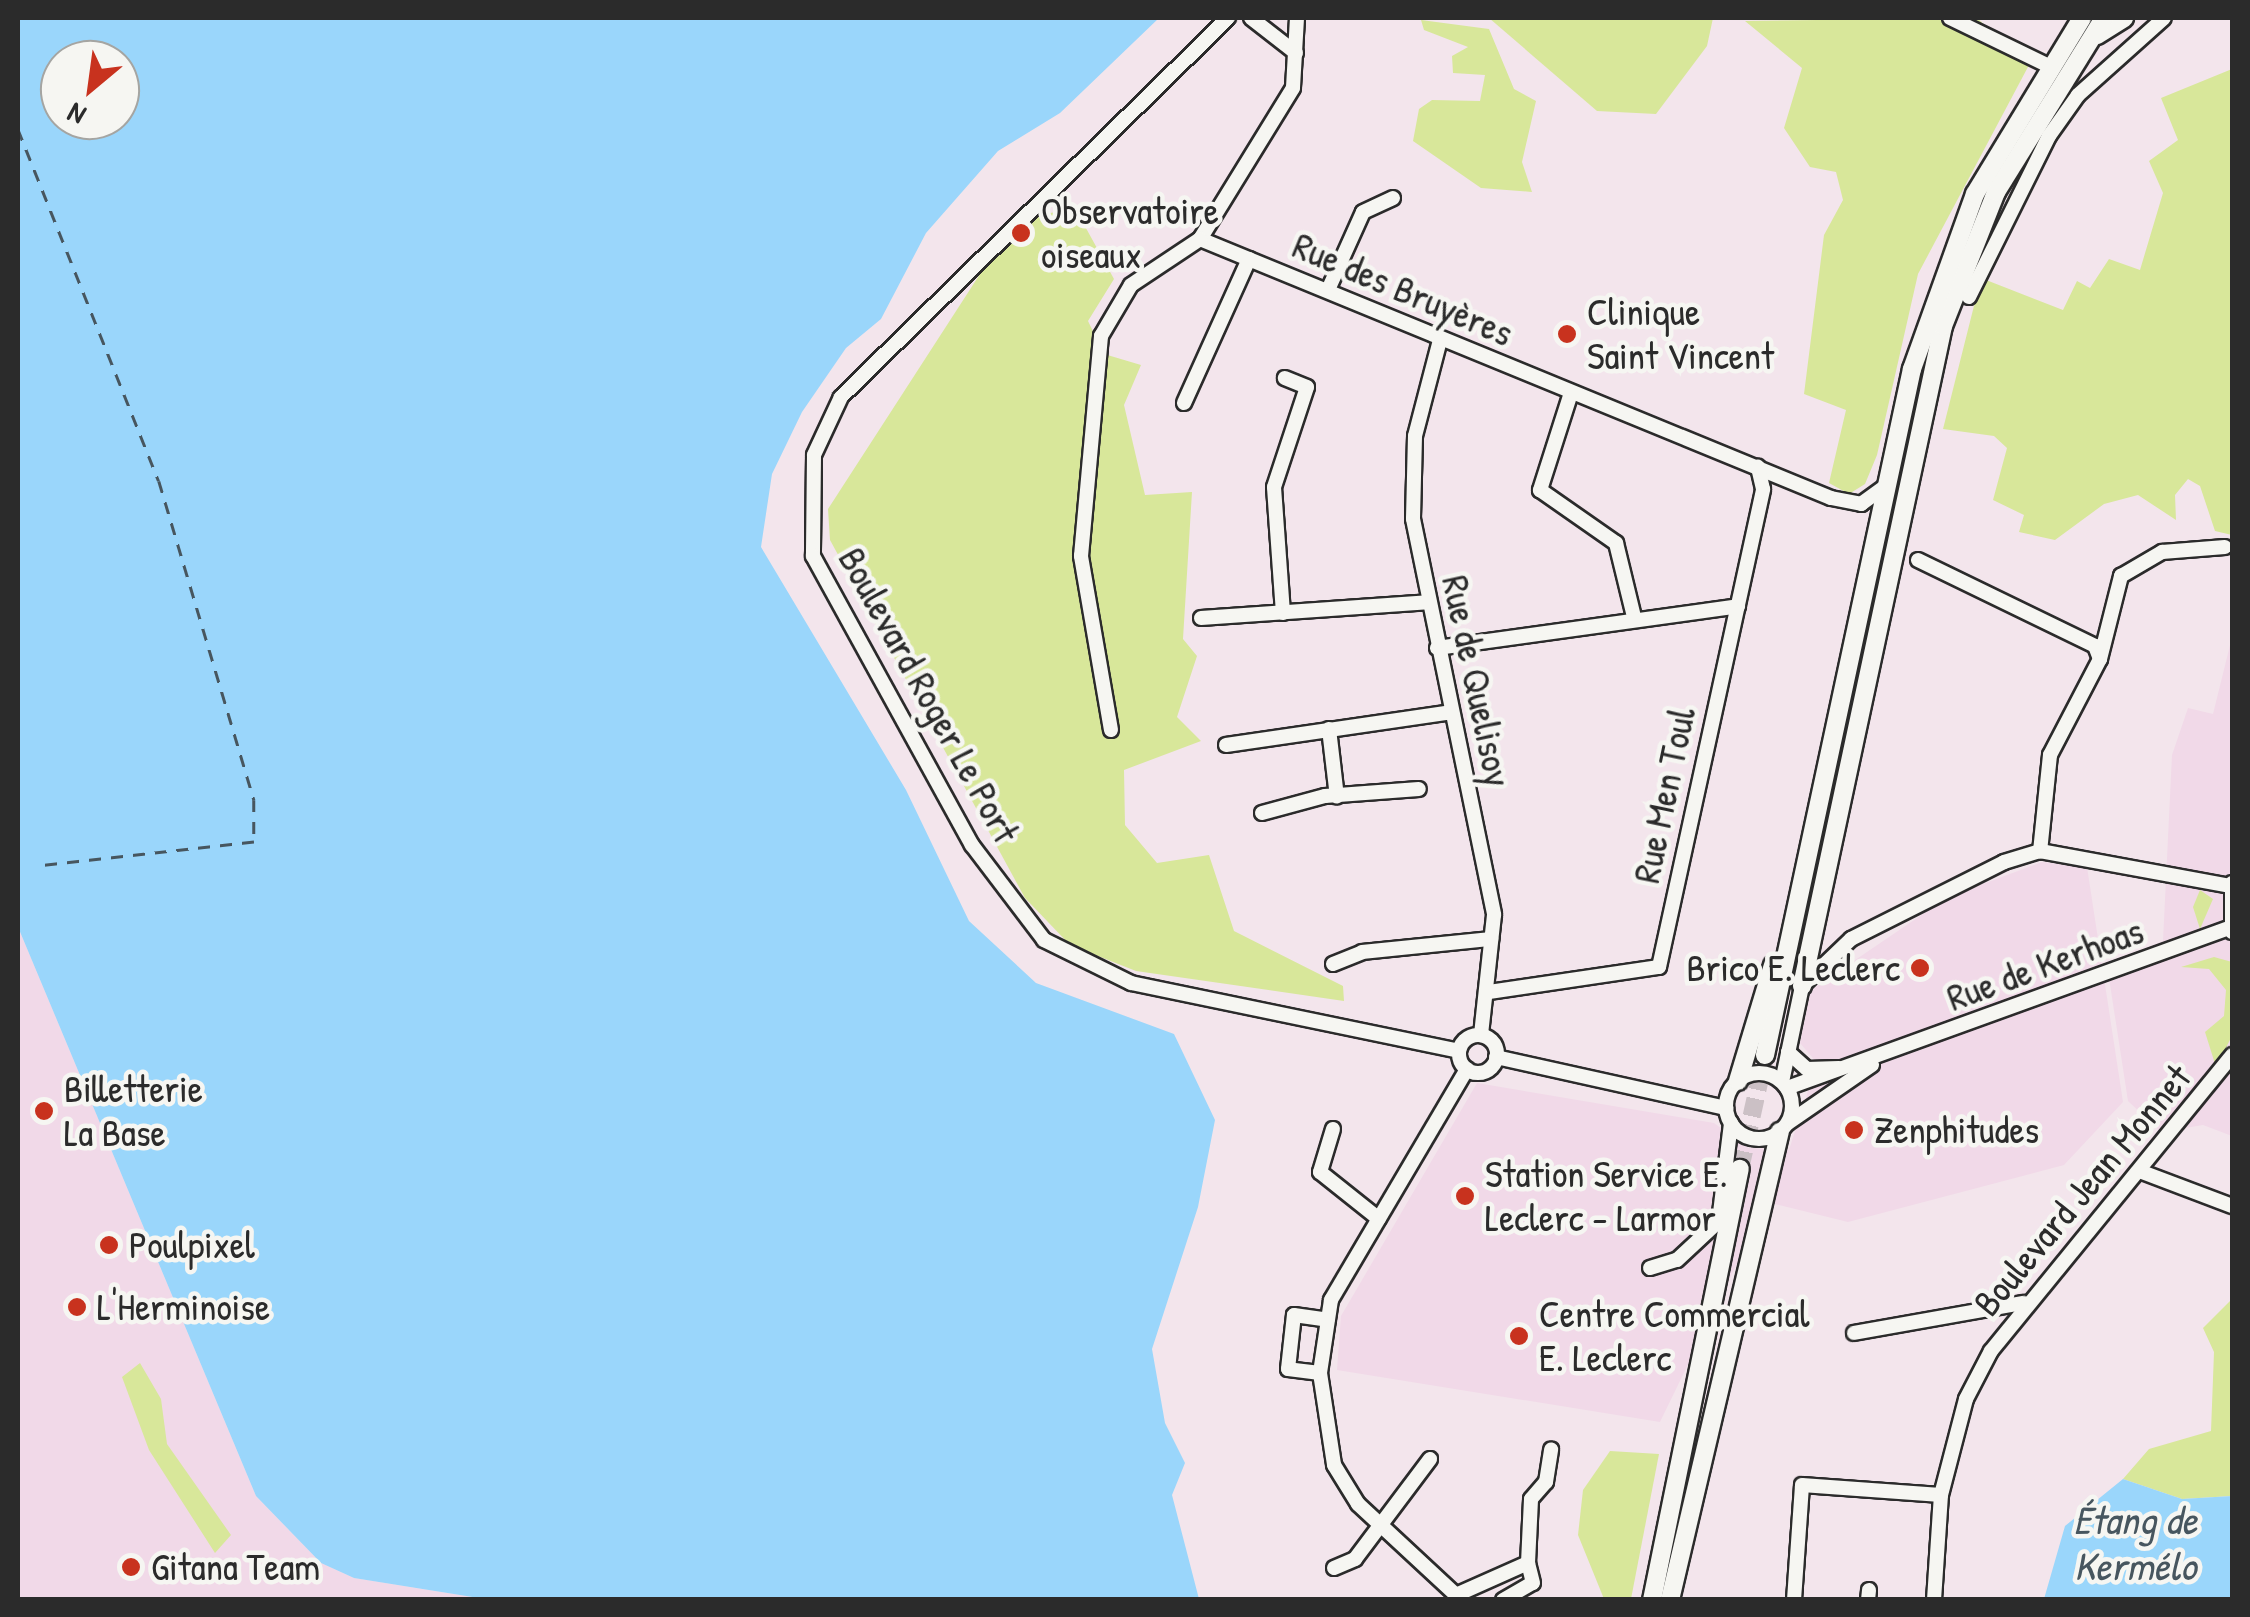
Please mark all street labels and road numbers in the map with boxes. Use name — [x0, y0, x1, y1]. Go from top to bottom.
street label: Rue des Bruyères — [1286, 222, 1520, 356]
street label: Boulevard Roger Le Port — [829, 539, 1029, 851]
street label: Rue de Quelisoy — [1432, 571, 1522, 791]
street label: Rue Men Toul — [1623, 703, 1705, 887]
street label: Rue de Kerhoas — [1941, 907, 2149, 1021]
street label: Boulevard Jean Monnet — [1964, 1055, 2200, 1325]

